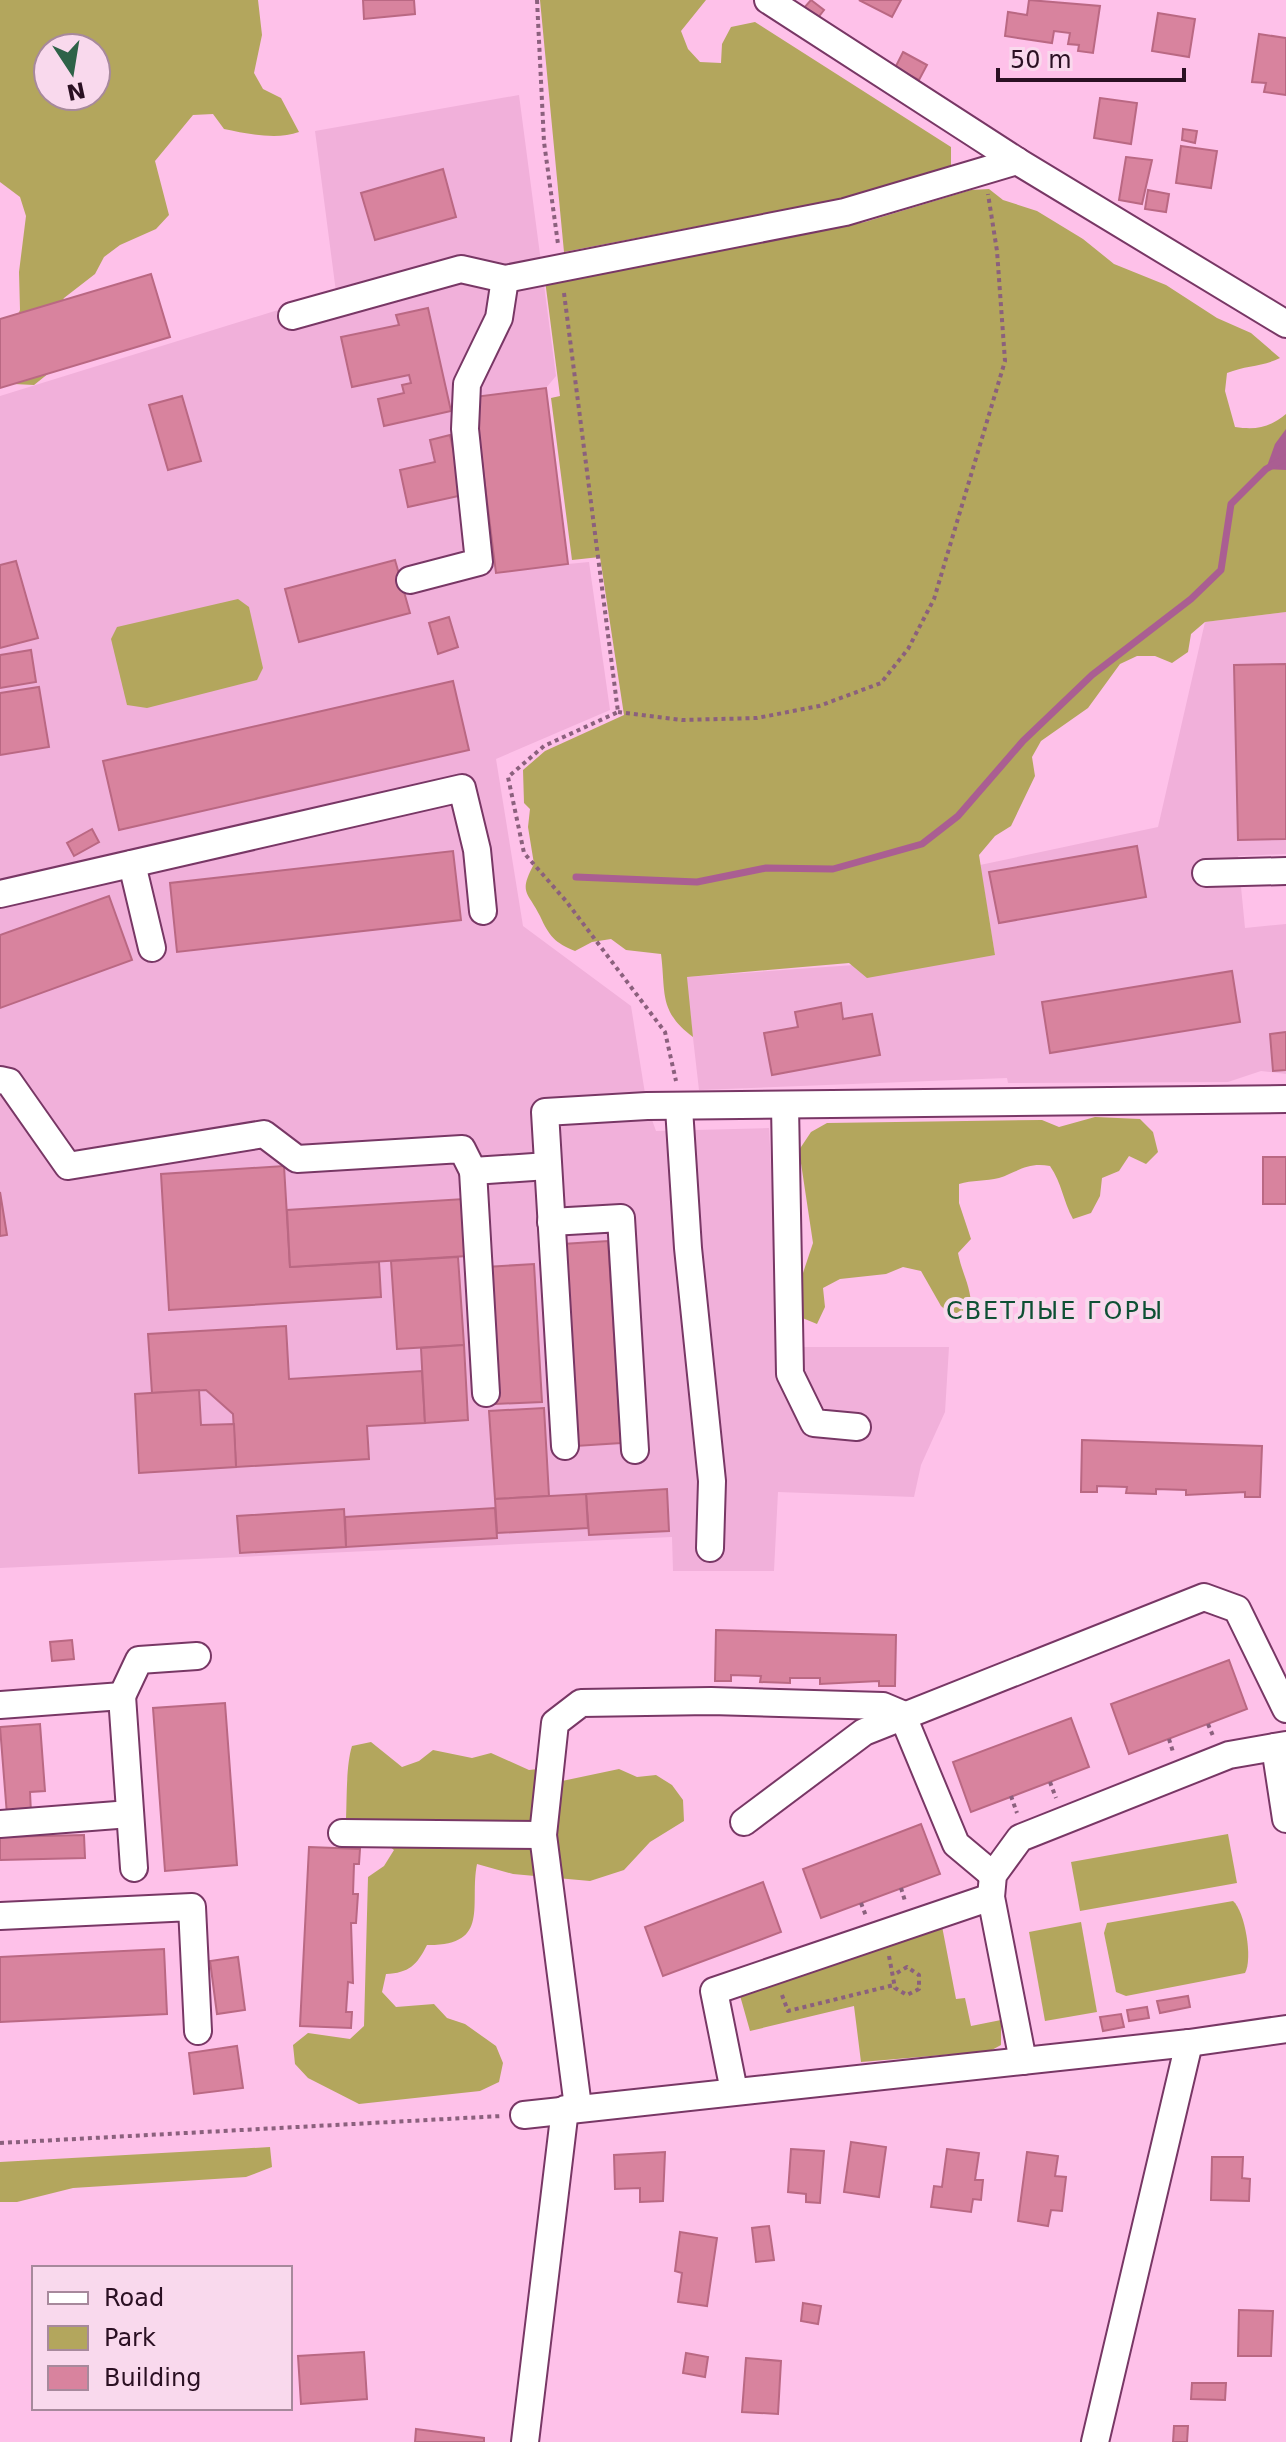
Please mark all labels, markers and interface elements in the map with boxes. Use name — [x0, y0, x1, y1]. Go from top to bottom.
north arrow — [32, 32, 112, 112]
scale bar — [998, 32, 1184, 82]
text: 50 m — [1010, 46, 1072, 74]
text: N — [64, 77, 88, 105]
district label: СВЕТЛЫЕ ГОРЫ — [946, 1297, 1164, 1325]
legend — [32, 2266, 292, 2410]
text: Road — [104, 2284, 164, 2312]
text: Park — [104, 2324, 156, 2352]
text: Building — [104, 2364, 201, 2392]

